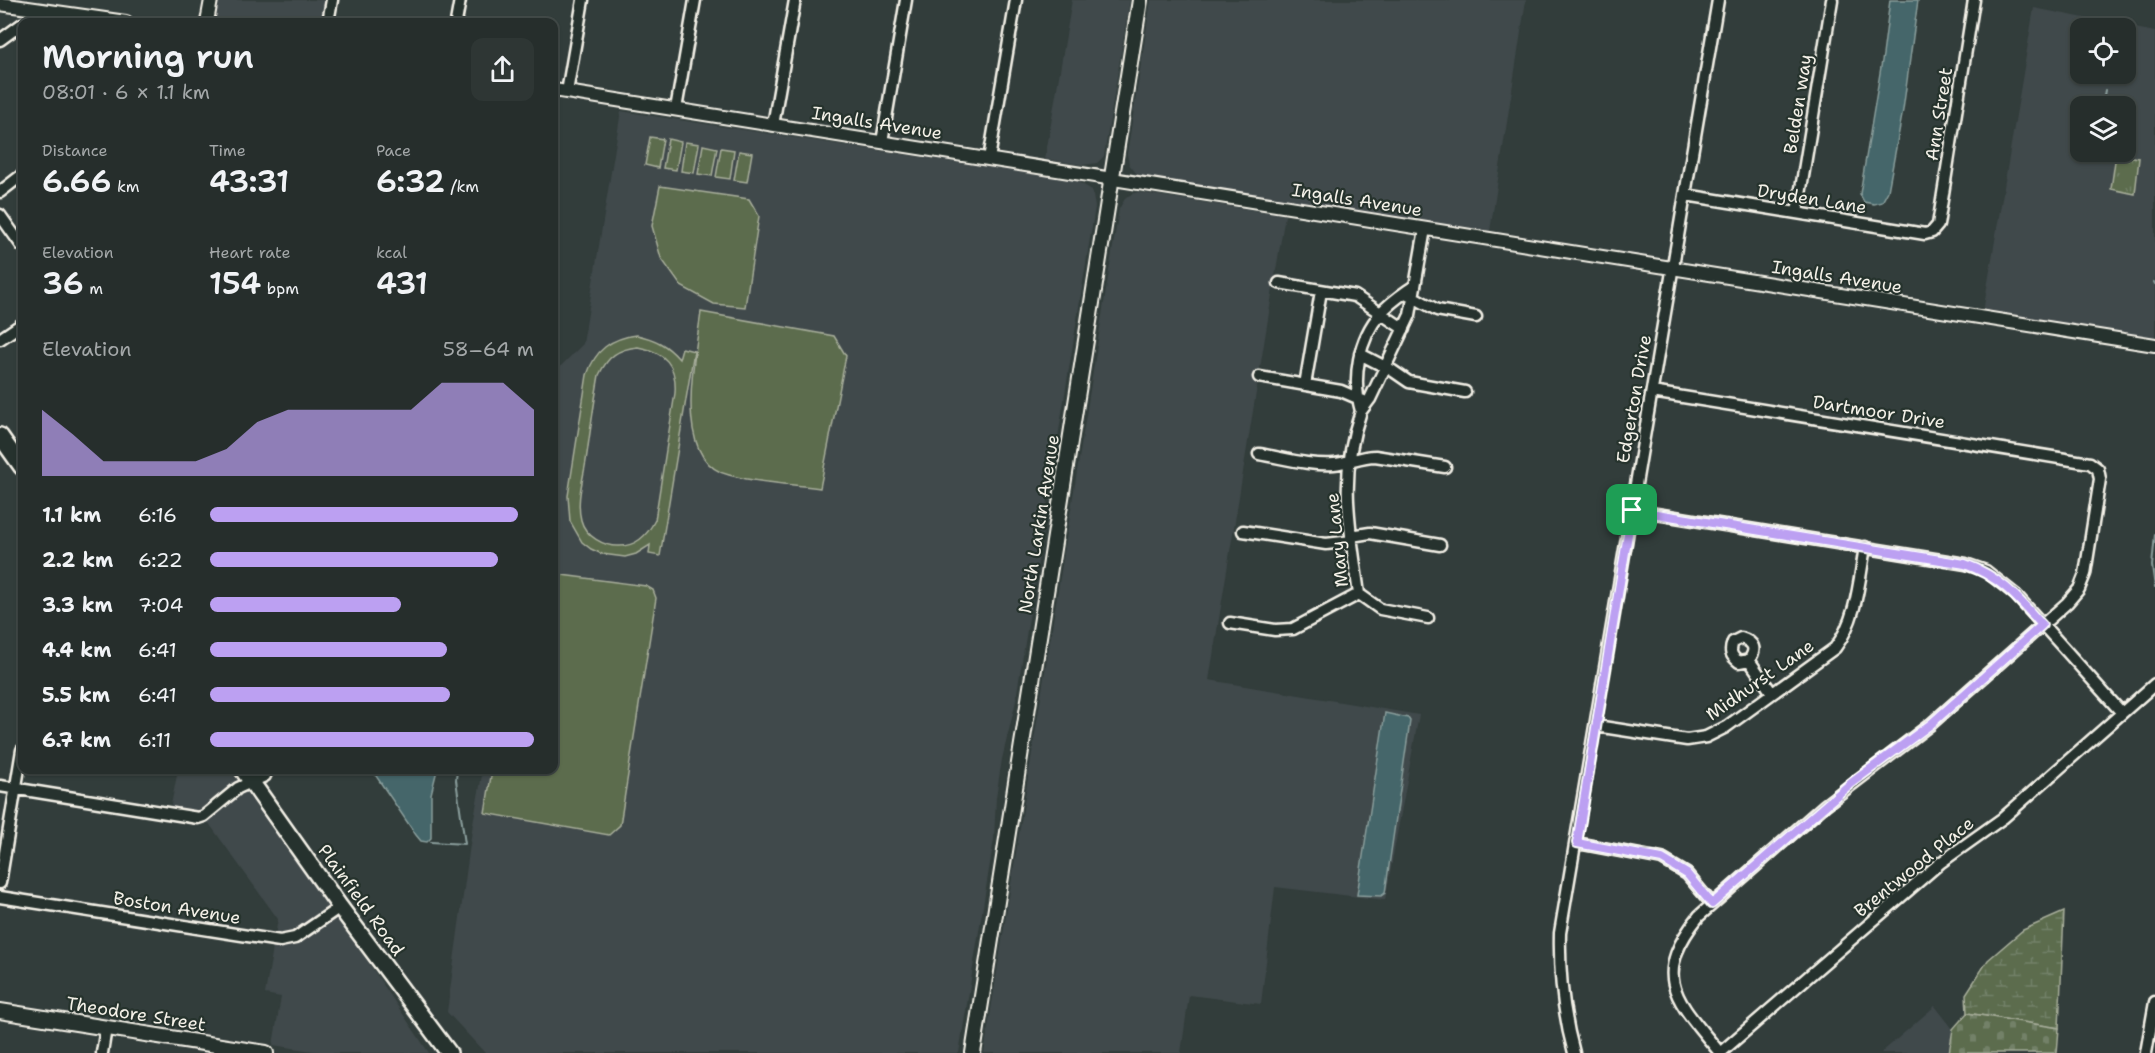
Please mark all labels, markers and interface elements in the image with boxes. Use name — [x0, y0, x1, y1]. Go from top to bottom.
map controls — [2070, 18, 2136, 162]
button: locate — [2070, 18, 2136, 84]
text: Morning run — [42, 34, 254, 79]
button: share — [471, 38, 534, 101]
street label: Belden way — [1778, 52, 1818, 156]
street label: Ann Street — [1920, 66, 1958, 162]
text: 08:01 · 6 × 1.1 km — [42, 79, 210, 105]
button: layers — [2070, 96, 2136, 162]
street label: Ingalls Avenue — [810, 101, 944, 145]
text: Distance — [42, 140, 108, 161]
text: Time — [209, 140, 246, 161]
text: Pace — [376, 140, 411, 161]
text: 6.66 — [42, 161, 111, 202]
text: 43:31 — [209, 161, 289, 202]
text: 6:32 — [376, 161, 445, 202]
text: km — [111, 176, 140, 197]
text: /km — [445, 176, 479, 197]
street label: Ingalls Avenue — [1290, 178, 1424, 222]
street label: Dryden Lane — [1756, 179, 1868, 219]
text: Elevation — [42, 242, 114, 263]
text: Heart rate — [209, 242, 291, 263]
text: kcal — [376, 242, 407, 263]
street label: Ingalls Avenue — [1770, 255, 1904, 299]
text: 36 — [42, 263, 84, 304]
text: 154 — [209, 263, 261, 304]
text: 431 — [376, 263, 428, 304]
text: m — [84, 278, 103, 299]
text: bpm — [261, 278, 299, 299]
street label: Edgerton Drive — [1611, 333, 1657, 465]
text: Elevation — [42, 336, 132, 362]
text: 58–64 m — [443, 336, 534, 362]
street label: Dartmoor Drive — [1811, 390, 1947, 434]
street label: North Larkin Avenue — [1013, 433, 1065, 615]
pin — [1606, 484, 1657, 535]
street label: Mary Lane — [1320, 492, 1354, 588]
icon: arrive — [1615, 493, 1648, 526]
text: 1.1 km — [42, 502, 101, 528]
text: 6:16 — [138, 502, 177, 528]
text: 2.2 km — [42, 547, 113, 573]
text: 6:22 — [138, 547, 183, 573]
text: 3.3 km — [42, 592, 113, 618]
text: 7:04 — [138, 592, 183, 618]
street label: Midhurst Lane — [1701, 634, 1819, 726]
text: 4.4 km — [42, 637, 111, 663]
text: 6:41 — [138, 637, 177, 663]
text: 5.5 km — [42, 682, 110, 708]
text: 6:41 — [138, 682, 177, 708]
text: 6.7 km — [42, 727, 111, 753]
text: 6:11 — [138, 727, 171, 753]
street label: Brentwood Place — [1849, 811, 1979, 923]
street label: Plainfield Road — [312, 839, 410, 961]
street label: Boston Avenue — [112, 886, 242, 930]
street label: Theodore Street — [65, 991, 208, 1037]

